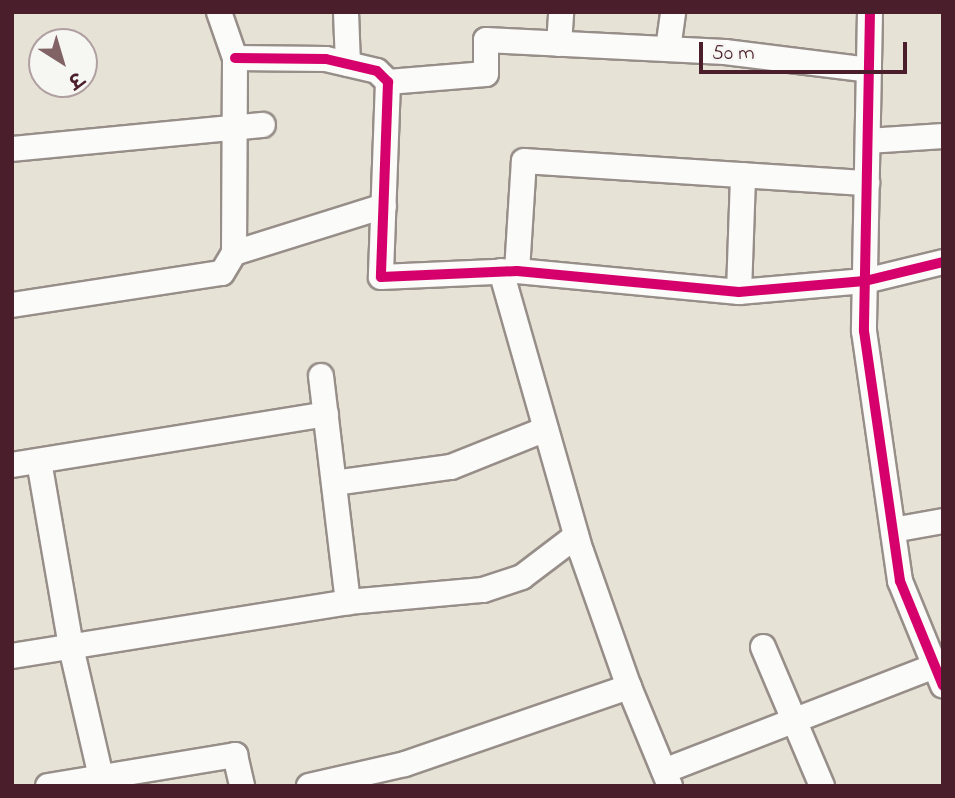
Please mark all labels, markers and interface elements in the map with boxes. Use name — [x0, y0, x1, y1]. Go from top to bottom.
north arrow — [28, 28, 98, 98]
scale bar — [703, 28, 911, 72]
text: 50 m — [712, 39, 755, 69]
text: उ — [62, 64, 88, 93]

